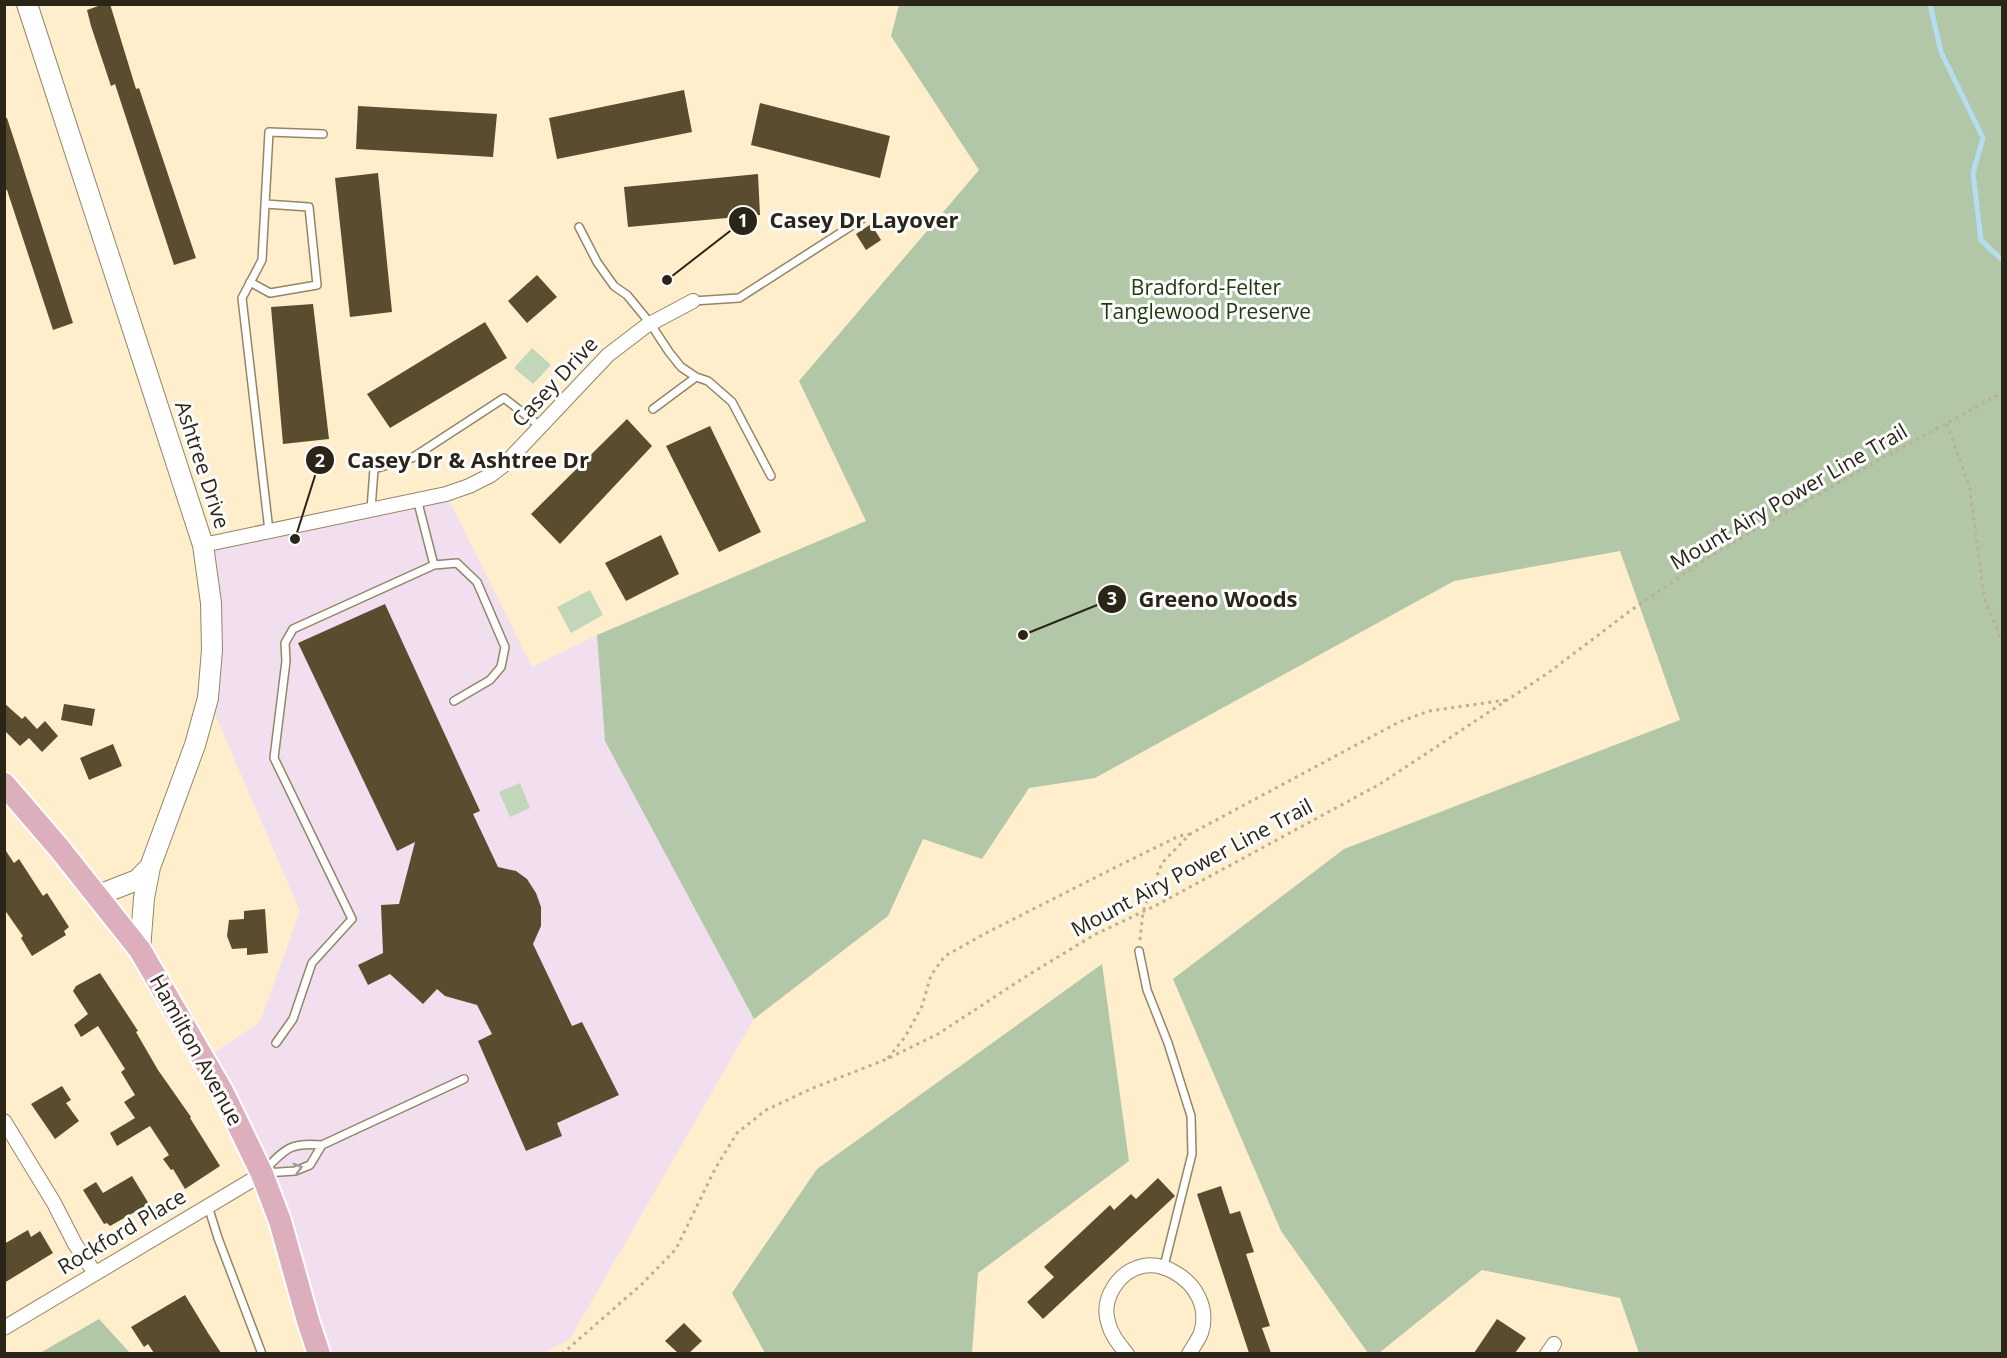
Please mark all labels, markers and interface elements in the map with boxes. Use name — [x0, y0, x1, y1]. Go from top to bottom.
callout: Casey Dr Layover — [728, 201, 971, 241]
text: Casey Dr Layover — [770, 204, 958, 234]
text: 1 — [738, 208, 748, 232]
park label: Bradford-Felter Tanglewood Preserve — [1101, 273, 1311, 325]
street label: Casey Drive — [505, 330, 603, 433]
street label: Ashtree Drive — [169, 397, 237, 532]
street label: Mount Airy Power Line Trail — [1665, 417, 1912, 576]
callout: Casey Dr & Ashtree Dr — [305, 440, 601, 480]
text: Casey Dr & Ashtree Dr — [347, 444, 589, 474]
text: 2 — [315, 448, 325, 472]
callout: Greeno Woods — [1097, 579, 1310, 619]
text: Greeno Woods — [1138, 583, 1298, 613]
text: 3 — [1107, 586, 1117, 610]
street label: Mount Airy Power Line Trail — [1066, 791, 1317, 943]
street label: Hamilton Avenue — [144, 969, 250, 1130]
one-way arrow — [292, 1163, 302, 1176]
street label: Rockford Place — [52, 1182, 191, 1280]

